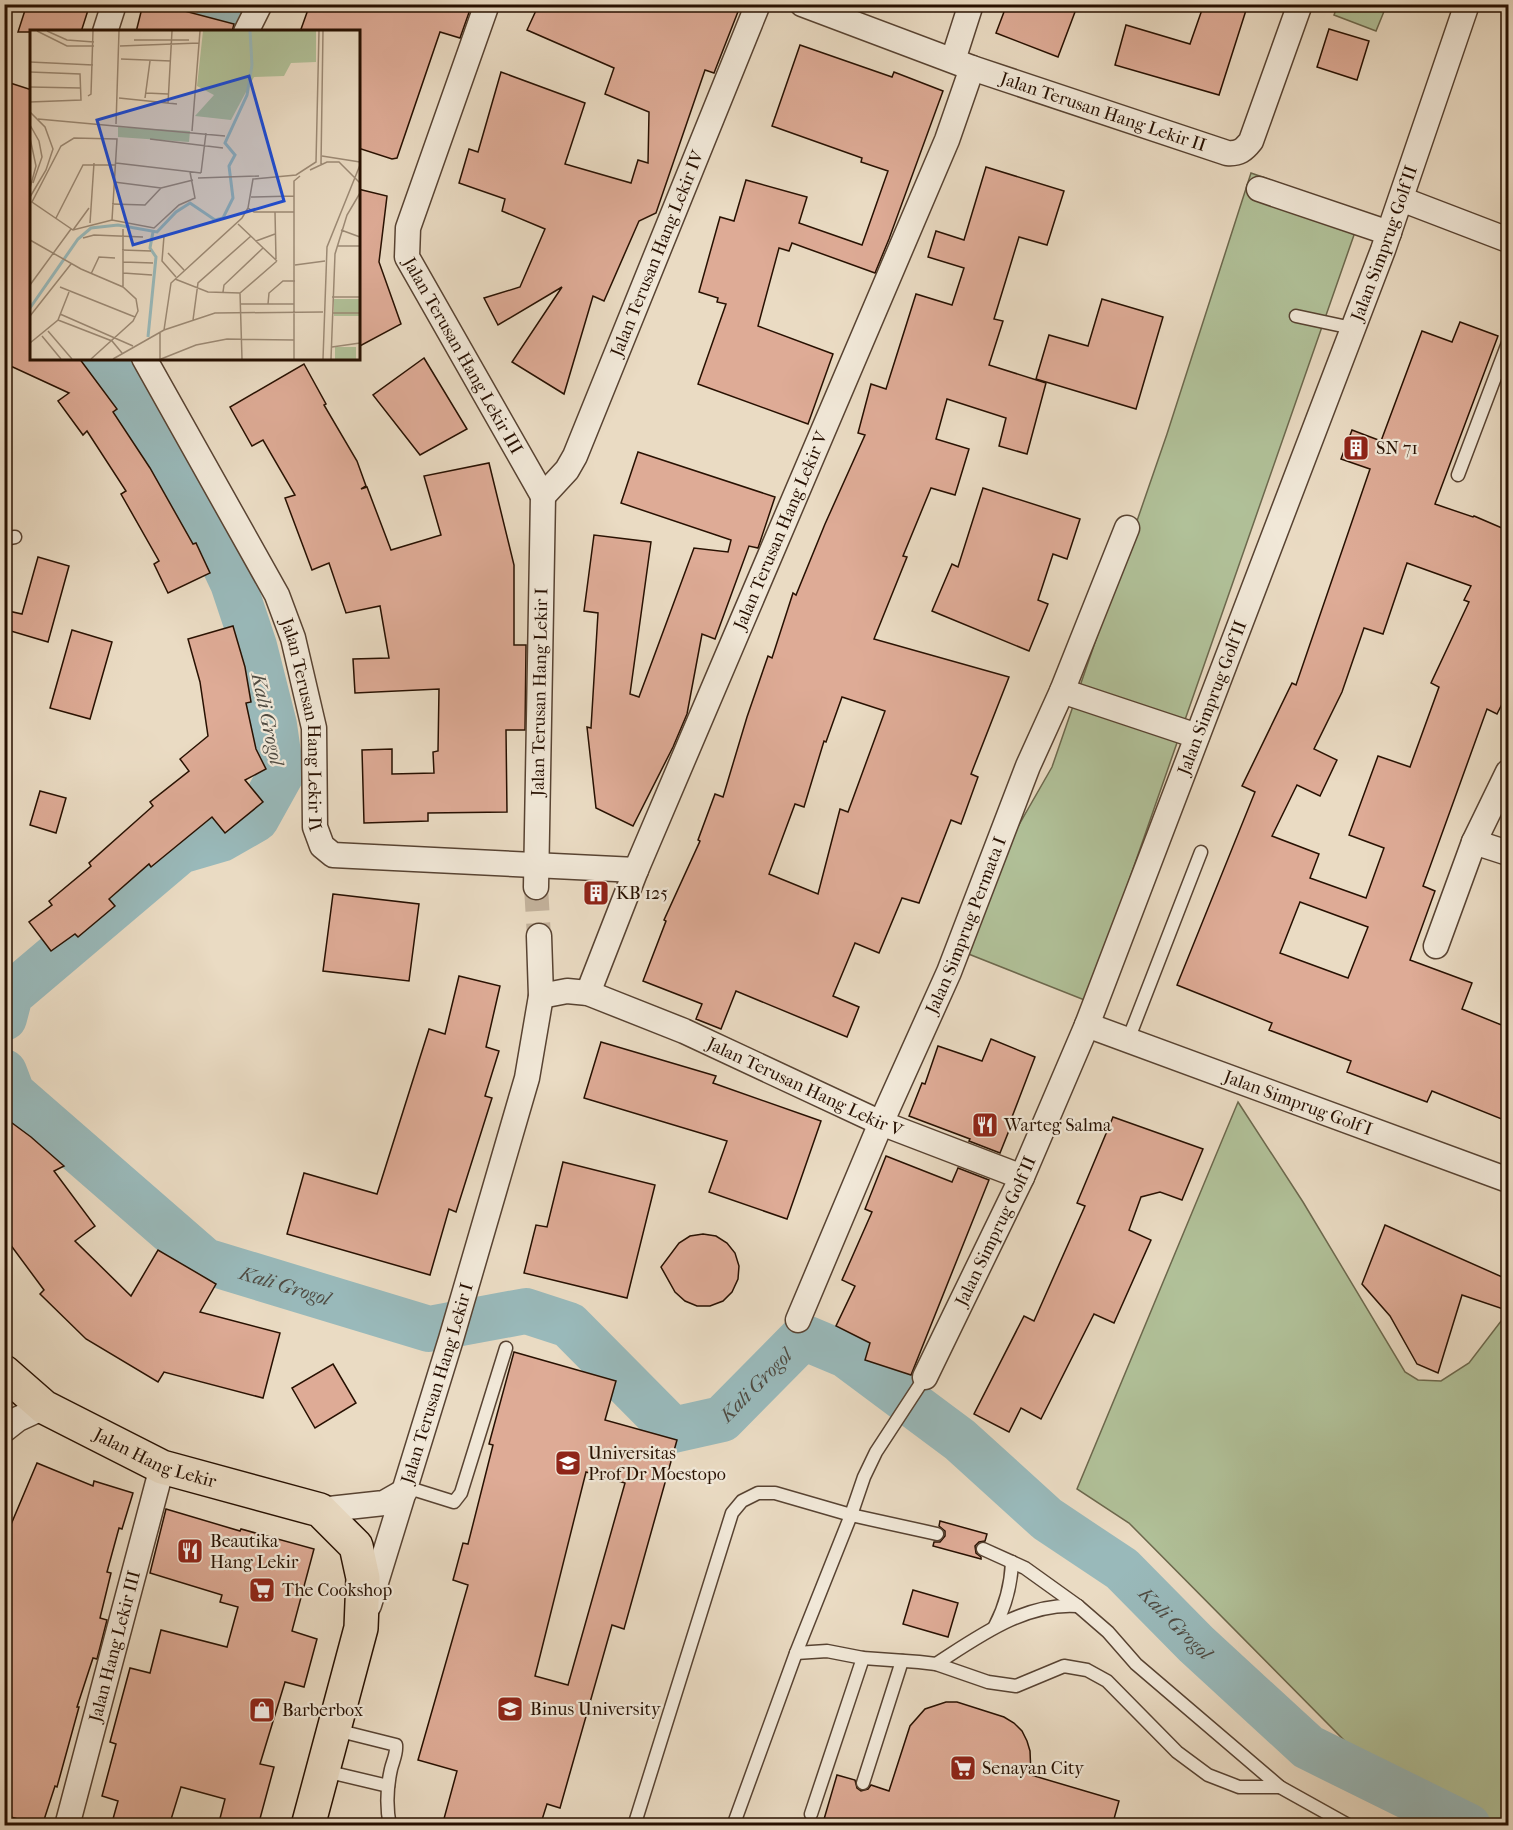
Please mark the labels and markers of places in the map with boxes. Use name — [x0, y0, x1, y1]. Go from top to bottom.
building icon: SN 71 — [1341, 433, 1371, 463]
place label: SN 71 — [1376, 438, 1418, 459]
building icon: KB 125 — [581, 878, 611, 908]
place label: KB 125 — [616, 883, 668, 904]
restaurant icon: Warteg Salma — [970, 1110, 1000, 1140]
place label: Warteg Salma — [1003, 1115, 1112, 1136]
place label: Universitas Prof Dr Moestopo — [588, 1443, 726, 1485]
school or university icon: Universitas Prof Dr Moestopo — [553, 1448, 583, 1478]
place label: Beautika Hang Lekir — [210, 1531, 299, 1573]
restaurant icon: Beautika Hang Lekir — [175, 1536, 205, 1566]
supermarket icon: The Cookshop — [247, 1575, 277, 1605]
place label: The Cookshop — [282, 1580, 392, 1601]
school or university icon: Binus University — [495, 1694, 525, 1724]
shop icon: Barberbox — [247, 1695, 277, 1725]
place label: Binus University — [530, 1699, 662, 1720]
place label: Barberbox — [282, 1700, 364, 1721]
supermarket icon: Senayan City — [948, 1753, 978, 1783]
place label: Senayan City — [982, 1758, 1085, 1779]

